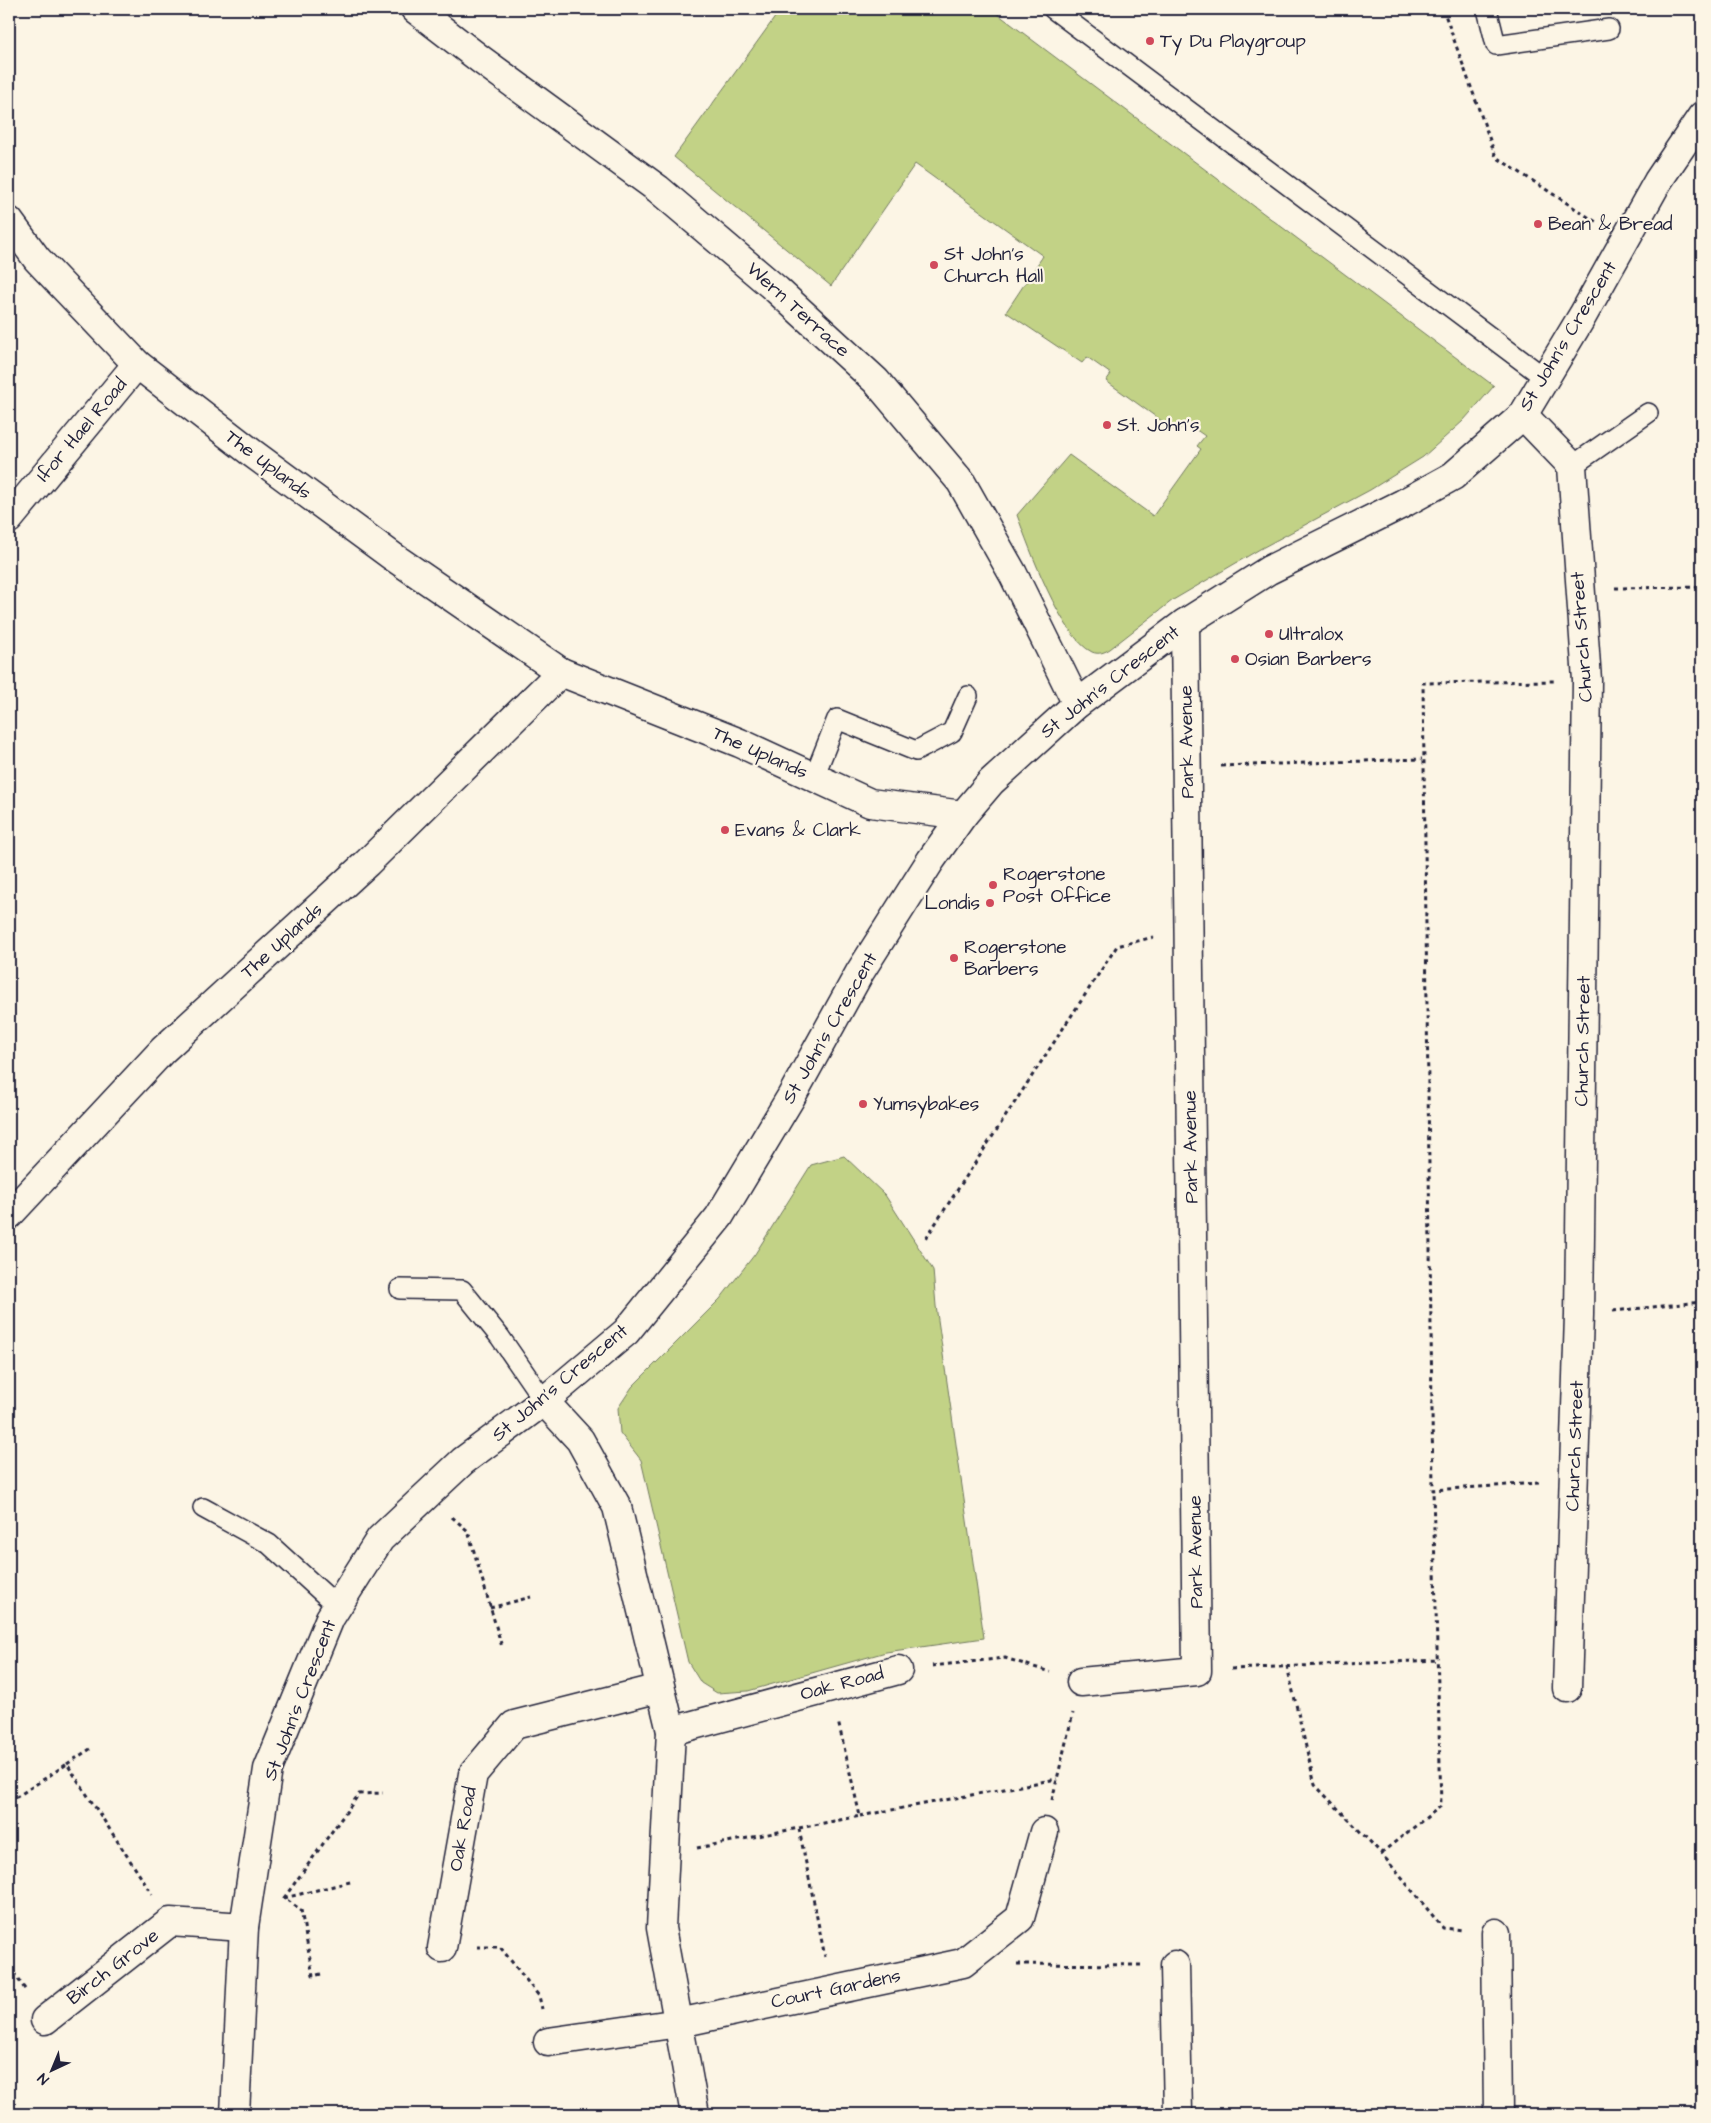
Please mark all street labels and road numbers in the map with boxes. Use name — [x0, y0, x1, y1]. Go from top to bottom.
street label: Wern Terrace — [740, 256, 856, 364]
street label: St John's Crescent — [1512, 256, 1624, 416]
street label: Ifor Hael Road — [30, 372, 134, 488]
street label: The Uplands — [219, 424, 317, 506]
street label: Church Street — [1564, 571, 1600, 703]
street label: St John's Crescent — [1034, 619, 1186, 745]
street label: Park Avenue — [1173, 685, 1201, 799]
street label: The Uplands — [708, 720, 812, 786]
street label: The Uplands — [235, 897, 329, 985]
street label: St John's Crescent — [776, 947, 884, 1109]
street label: Church Street — [1568, 975, 1598, 1107]
street label: Park Avenue — [1177, 1090, 1205, 1204]
street label: St John's Crescent — [486, 1318, 634, 1448]
street label: Church Street — [1559, 1380, 1591, 1512]
street label: Park Avenue — [1182, 1495, 1210, 1609]
street label: St John's Crescent — [257, 1615, 343, 1784]
street label: Oak Road — [797, 1660, 887, 1708]
street label: Oak Road — [442, 1784, 484, 1873]
street label: Birch Grove — [61, 1922, 165, 2012]
street label: Court Gardens — [769, 1962, 903, 2016]

